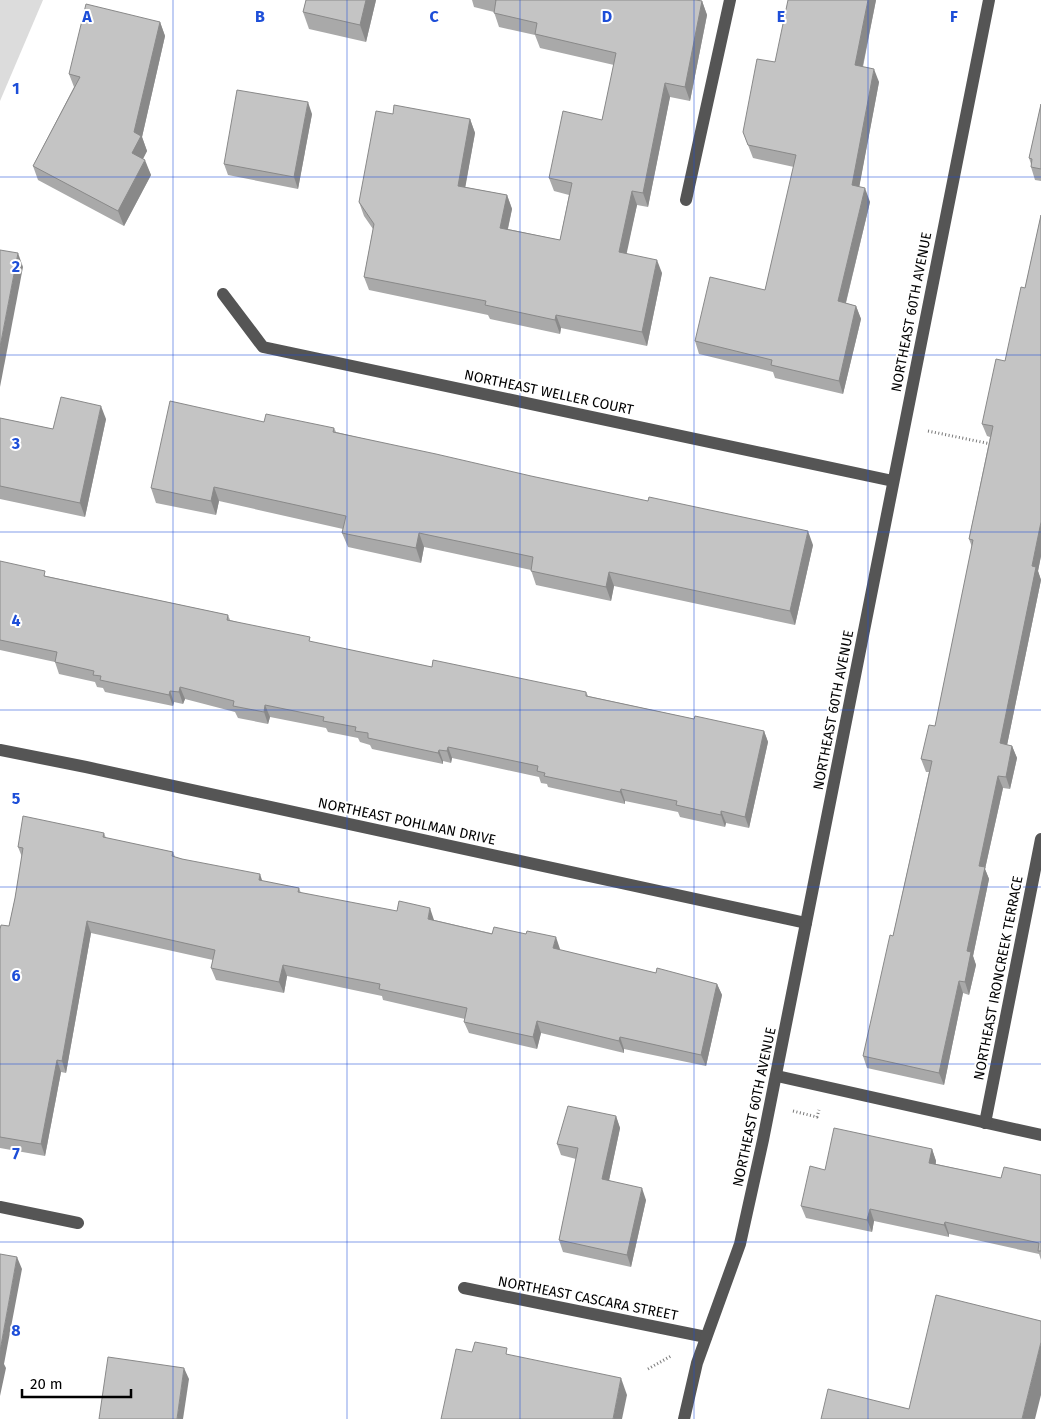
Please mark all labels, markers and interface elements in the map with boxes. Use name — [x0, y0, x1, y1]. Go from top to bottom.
text: A — [81, 7, 92, 26]
text: B — [255, 7, 265, 26]
text: C — [429, 7, 439, 26]
text: D — [602, 7, 612, 26]
text: E — [777, 7, 785, 26]
text: F — [950, 7, 958, 26]
text: 1 — [12, 79, 20, 98]
street label: NORTHEAST 60TH AVENUE — [888, 231, 935, 394]
text: 2 — [12, 257, 20, 276]
street label: NORTHEAST WELLER COURT — [463, 366, 636, 419]
text: 3 — [11, 434, 20, 453]
text: 4 — [11, 611, 21, 630]
street label: NORTHEAST 60TH AVENUE — [810, 629, 857, 792]
text: 5 — [12, 789, 21, 808]
street label: NORTHEAST POHLMAN DRIVE — [316, 794, 497, 849]
street label: NORTHEAST IRONCREEK TERRACE — [970, 874, 1027, 1082]
text: 6 — [11, 966, 21, 985]
street label: NORTHEAST 60TH AVENUE — [729, 1026, 780, 1188]
text: 7 — [12, 1144, 20, 1163]
street label: NORTHEAST CASCARA STREET — [497, 1273, 680, 1324]
text: 8 — [11, 1321, 21, 1340]
scale bar — [22, 1366, 131, 1398]
text: 20 m — [30, 1375, 63, 1393]

